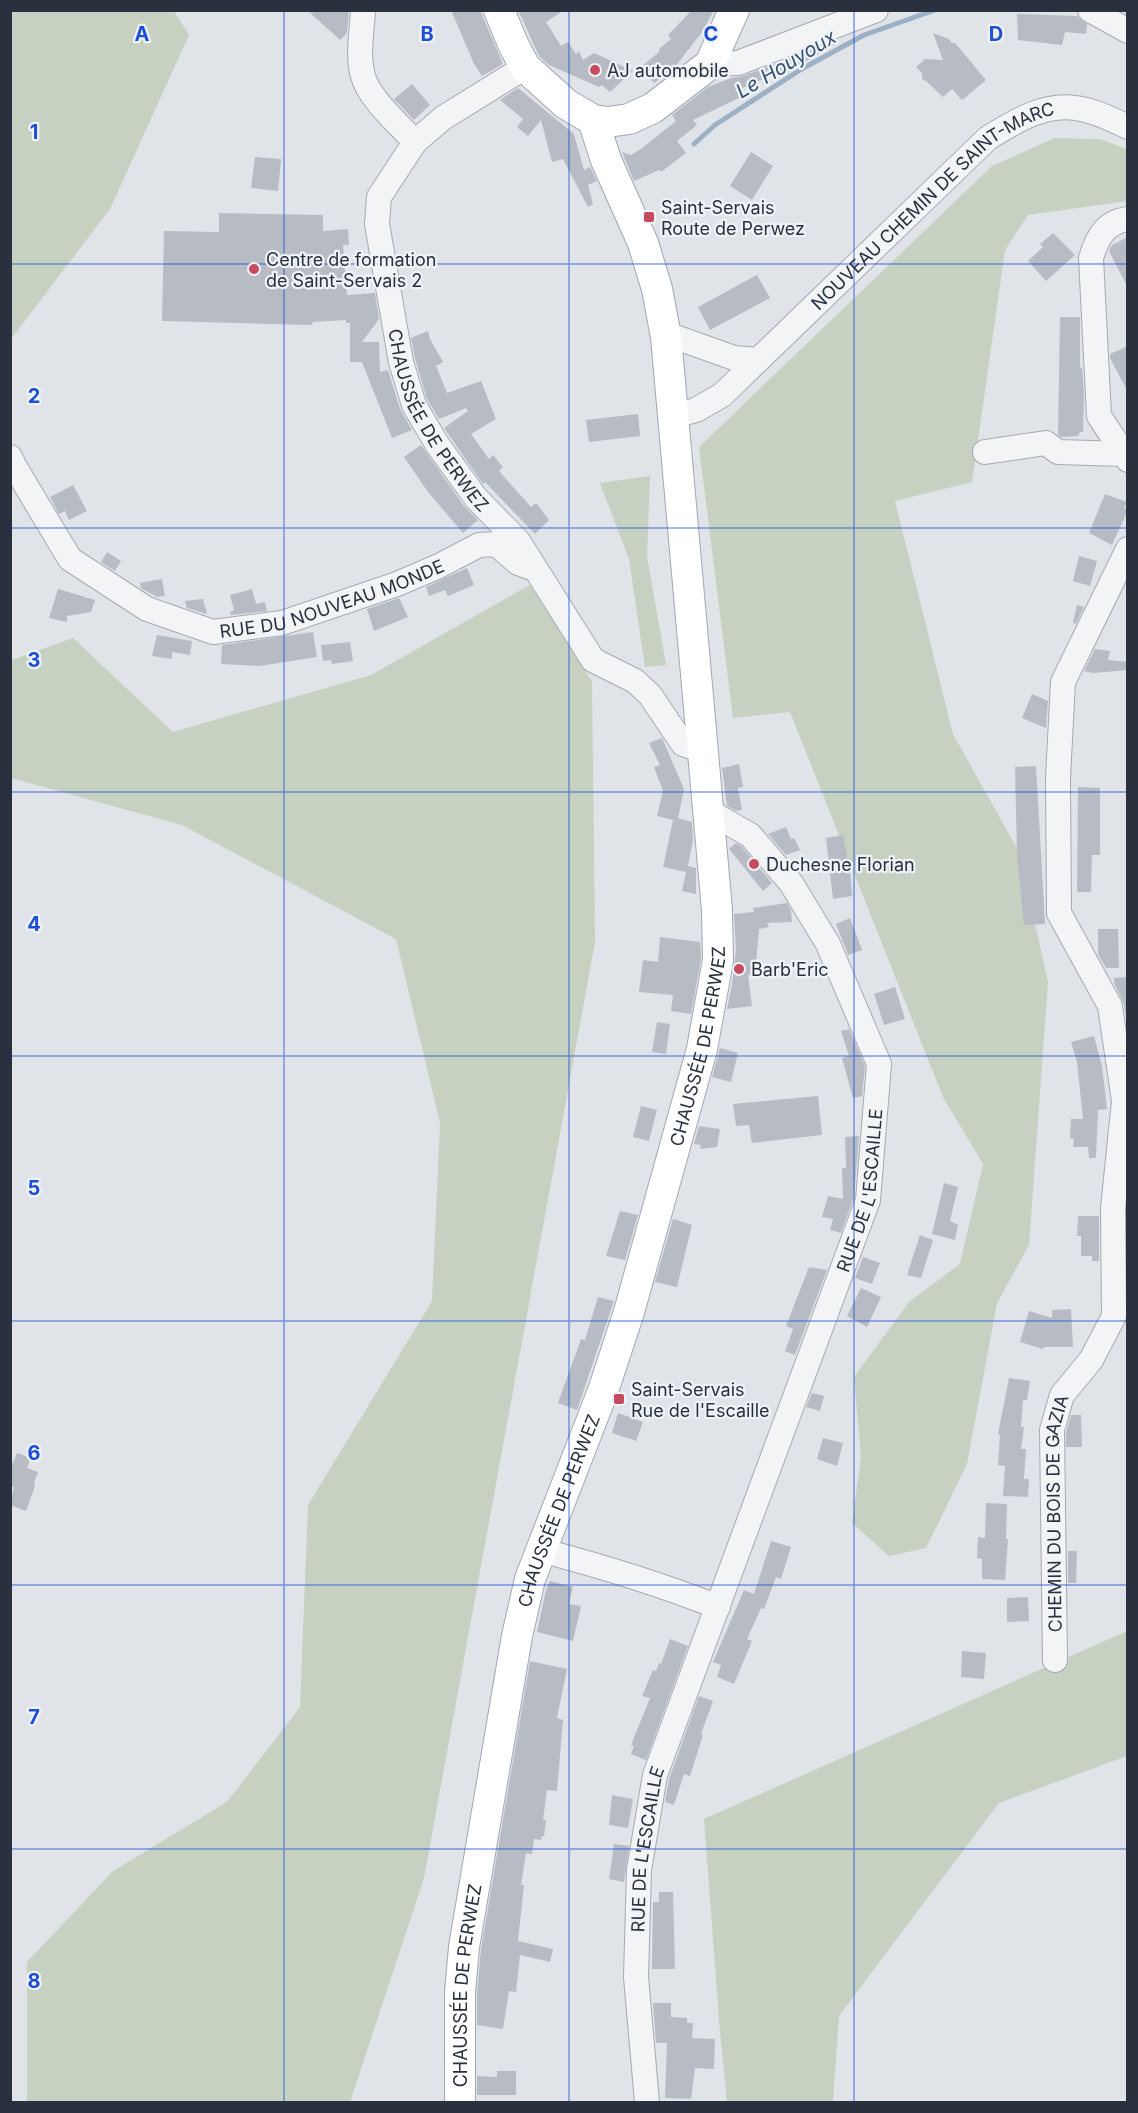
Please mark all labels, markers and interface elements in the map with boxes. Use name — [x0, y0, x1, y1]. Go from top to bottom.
text: A — [135, 22, 150, 46]
text: B — [420, 22, 434, 46]
text: C — [704, 22, 718, 46]
text: D — [989, 22, 1003, 46]
water label: Le Houyoux — [731, 25, 841, 103]
place label: AJ automobile — [607, 60, 729, 81]
marker: AJ automobile — [588, 63, 602, 77]
street label: NOUVEAU CHEMIN DE SAINT-MARC — [807, 98, 1056, 314]
text: 1 — [30, 120, 38, 144]
place label: Saint-Servais Route de Perwez — [661, 197, 805, 239]
marker: Saint-Servais Route de Perwez — [642, 210, 656, 224]
place label: Centre de formation de Saint-Servais 2 — [266, 249, 436, 291]
marker: Centre de formation de Saint-Servais 2 — [247, 262, 261, 276]
street label: CHAUSSÉE DE PERWEZ — [385, 327, 493, 515]
text: 2 — [28, 384, 40, 408]
street label: RUE DU NOUVEAU MONDE — [218, 555, 447, 642]
text: 3 — [28, 648, 40, 672]
place label: Duchesne Florian — [766, 854, 915, 875]
marker: Duchesne Florian — [747, 857, 761, 871]
text: 4 — [27, 912, 41, 936]
street label: CHAUSSÉE DE PERWEZ — [665, 946, 729, 1148]
place label: Barb'Eric — [751, 959, 829, 980]
marker: Barb'Eric — [732, 962, 746, 976]
street label: RUE DE L'ESCAILLE — [832, 1108, 886, 1275]
text: 5 — [28, 1176, 40, 1200]
place label: Saint-Servais Rue de l'Escaille — [631, 1379, 770, 1421]
marker: Saint-Servais Rue de l'Escaille — [612, 1392, 626, 1406]
street label: CHEMIN DU BOIS DE GAZIA — [1041, 1392, 1072, 1632]
street label: CHAUSSÉE DE PERWEZ — [513, 1411, 604, 1609]
text: 6 — [28, 1441, 41, 1465]
text: 7 — [28, 1705, 40, 1729]
street label: RUE DE L'ESCAILLE — [627, 1763, 668, 1932]
street label: CHAUSSÉE DE PERWEZ — [449, 1882, 485, 2087]
text: 8 — [27, 1969, 41, 1993]

